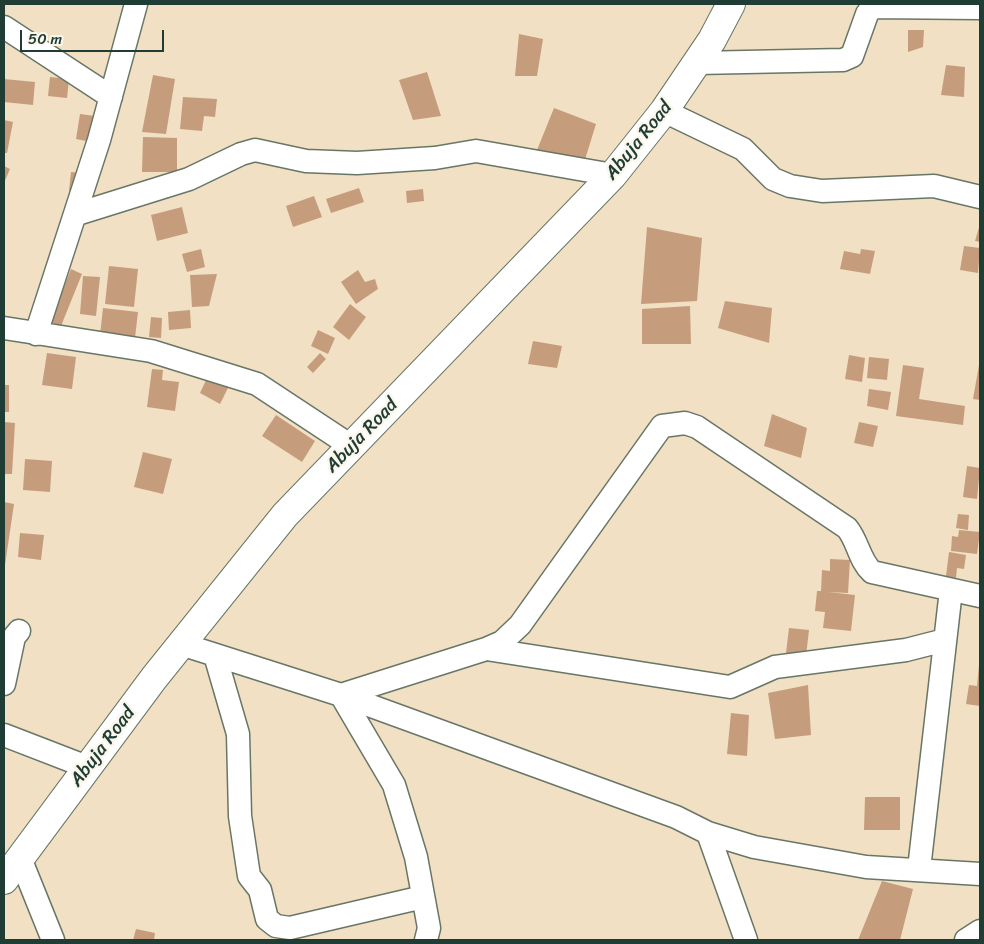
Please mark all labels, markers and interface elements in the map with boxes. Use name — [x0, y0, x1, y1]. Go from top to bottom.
scale bar — [22, 20, 166, 52]
text: 50 m — [28, 26, 62, 52]
street label: Abuja Road — [600, 97, 678, 185]
street label: Abuja Road — [321, 394, 403, 478]
street label: Abuja Road — [65, 702, 141, 792]

